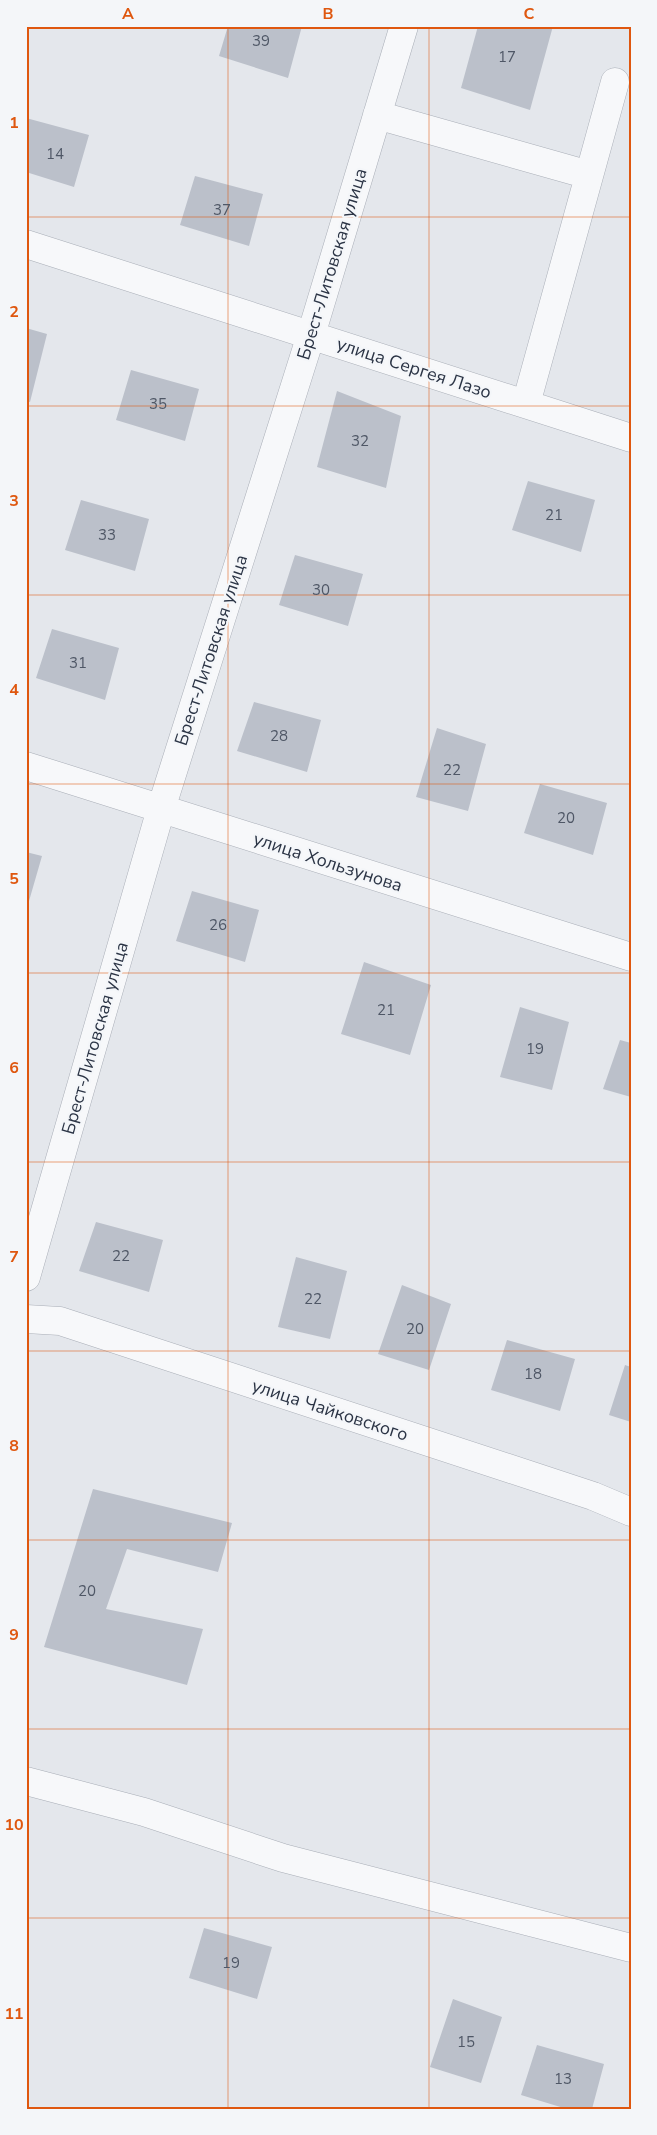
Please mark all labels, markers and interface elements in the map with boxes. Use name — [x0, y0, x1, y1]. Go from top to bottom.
text: A — [122, 3, 134, 25]
text: B — [322, 3, 334, 25]
text: C — [524, 3, 535, 25]
house number: 39 — [252, 31, 270, 51]
house number: 17 — [498, 47, 516, 67]
text: 1 — [9, 112, 19, 134]
house number: 14 — [46, 144, 64, 164]
street label: Брест-Литовская улица — [291, 165, 373, 363]
house number: 37 — [213, 200, 231, 220]
text: 2 — [9, 301, 19, 323]
street label: улица Сергея Лазо — [334, 332, 494, 404]
house number: 35 — [149, 394, 167, 414]
house number: 32 — [351, 431, 369, 451]
text: 3 — [9, 490, 19, 512]
house number: 21 — [545, 505, 563, 525]
house number: 33 — [98, 525, 116, 545]
street label: Брест-Литовская улица — [169, 551, 253, 749]
house number: 30 — [312, 580, 330, 600]
house number: 31 — [69, 653, 87, 673]
text: 4 — [9, 679, 19, 701]
house number: 28 — [270, 726, 288, 746]
house number: 22 — [443, 760, 461, 780]
house number: 20 — [557, 808, 575, 828]
street label: улица Хользунова — [250, 827, 406, 897]
text: 5 — [9, 868, 19, 890]
house number: 26 — [209, 915, 227, 935]
street label: Брест-Литовская улица — [56, 939, 134, 1137]
house number: 21 — [377, 1000, 395, 1020]
house number: 19 — [526, 1039, 544, 1059]
text: 6 — [9, 1057, 19, 1079]
text: 7 — [9, 1246, 19, 1268]
house number: 22 — [112, 1246, 130, 1266]
house number: 22 — [304, 1289, 322, 1309]
house number: 20 — [406, 1319, 424, 1339]
house number: 18 — [524, 1364, 542, 1384]
street label: улица Чайковского — [249, 1373, 411, 1447]
text: 8 — [9, 1435, 19, 1457]
house number: 20 — [78, 1581, 96, 1601]
text: 9 — [9, 1624, 19, 1646]
text: 10 — [4, 1814, 24, 1836]
house number: 19 — [222, 1953, 240, 1973]
text: 11 — [4, 2003, 24, 2025]
house number: 15 — [457, 2032, 475, 2052]
house number: 13 — [554, 2069, 572, 2089]

